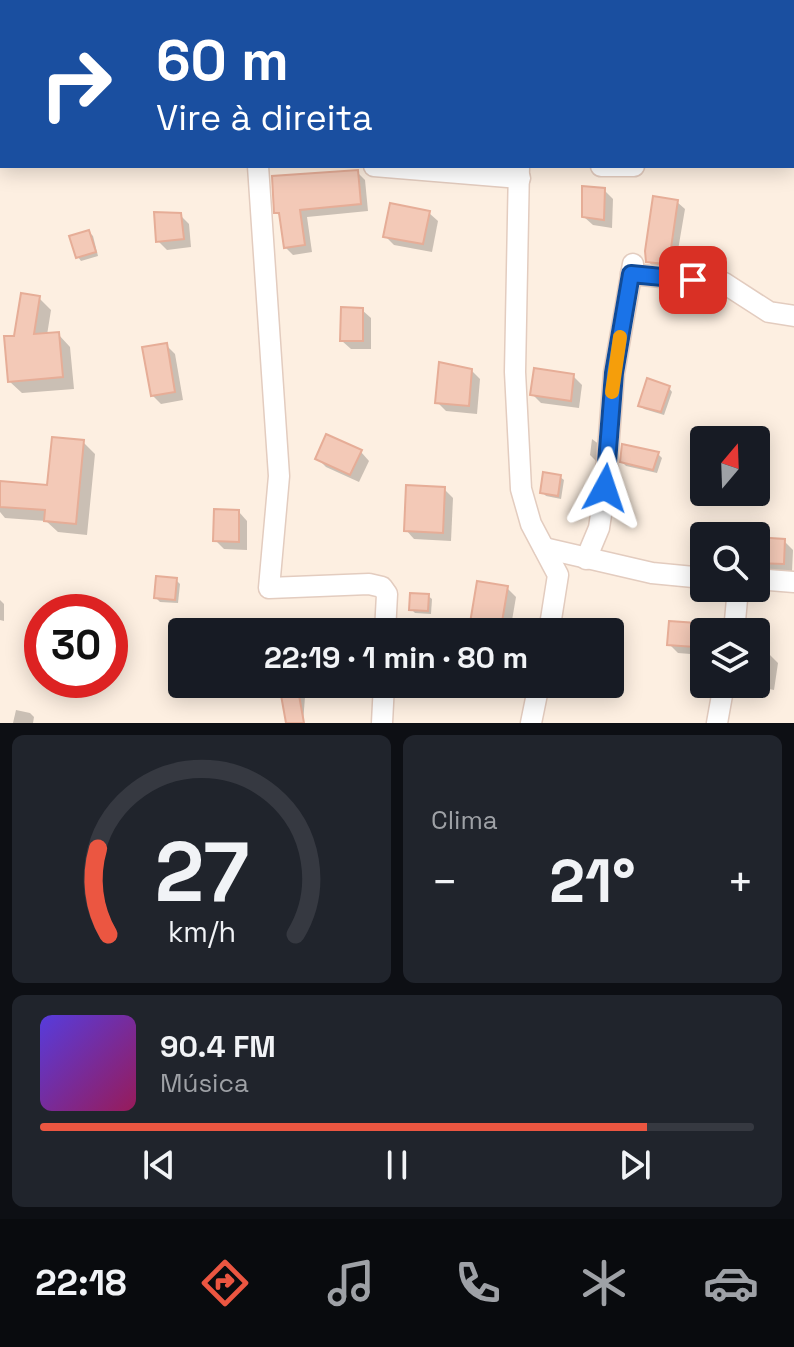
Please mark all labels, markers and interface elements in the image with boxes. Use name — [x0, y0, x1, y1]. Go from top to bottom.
text: 60 m — [156, 25, 289, 96]
icon: right — [24, 32, 128, 136]
text: Vire à direita — [156, 95, 373, 141]
pin — [659, 246, 727, 314]
icon: arrive — [671, 258, 715, 302]
north arrow — [690, 426, 770, 506]
map controls — [690, 426, 770, 698]
position arrow — [563, 446, 647, 530]
button: search — [690, 522, 770, 602]
speed limit sign: 30 — [24, 594, 128, 698]
button: layers — [690, 618, 770, 698]
text: 22:19 · 1 min · 80 m — [264, 638, 528, 677]
text: Clima — [431, 803, 498, 837]
text: 27 — [154, 819, 249, 925]
text: 21° — [549, 843, 636, 920]
text: − — [431, 854, 458, 910]
text: + — [727, 854, 754, 910]
text: km/h — [167, 914, 236, 950]
text: 90.4 FM — [160, 1027, 276, 1066]
text: Música — [160, 1066, 249, 1100]
icon: previous — [137, 1143, 181, 1187]
icon: pause — [375, 1143, 419, 1187]
icon: next — [613, 1143, 657, 1187]
icon: directions — [197, 1255, 253, 1311]
icon: music — [323, 1255, 379, 1311]
icon: phone — [450, 1255, 506, 1311]
icon: climate — [576, 1255, 632, 1311]
icon: car — [703, 1255, 759, 1311]
text: 22:18 — [35, 1260, 127, 1306]

